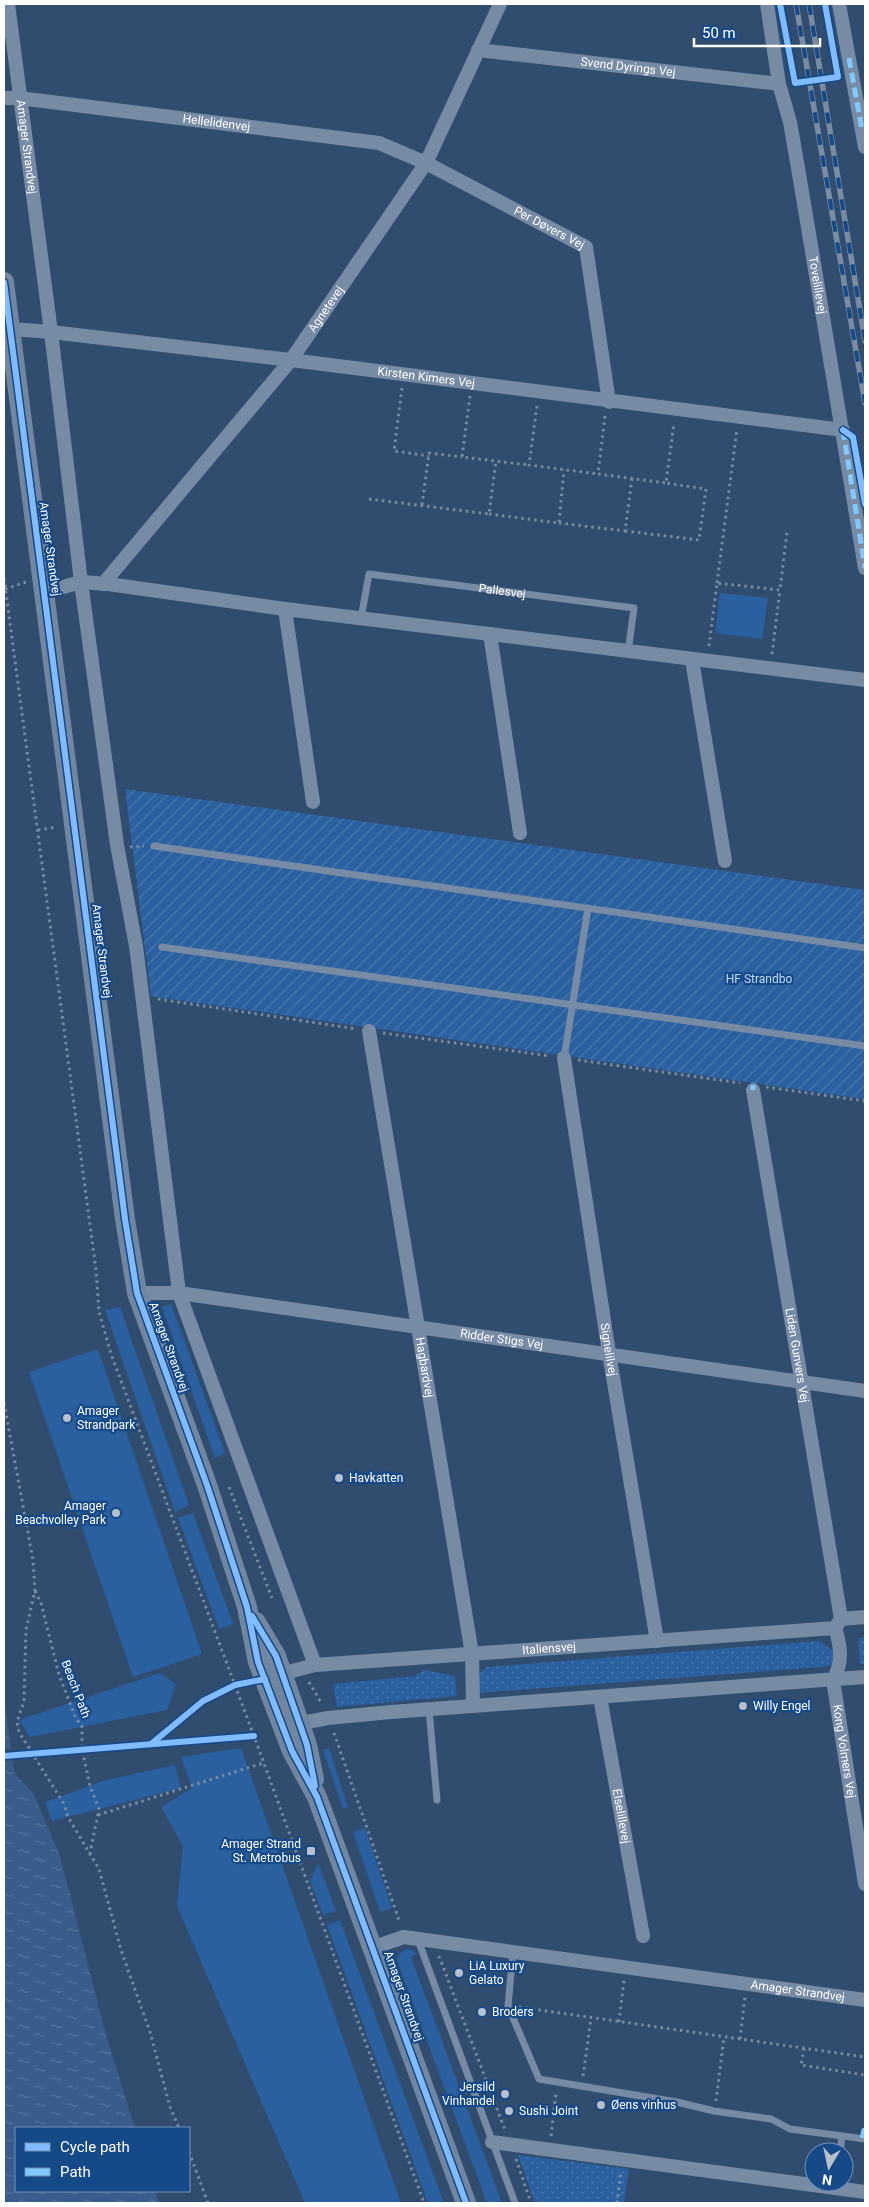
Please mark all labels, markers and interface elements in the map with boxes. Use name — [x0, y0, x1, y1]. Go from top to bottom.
scale bar — [694, 15, 820, 47]
text: 50 m — [702, 24, 736, 42]
street label: Svend Dyrings Vej — [580, 55, 676, 79]
street label: Amager Strandvej — [14, 99, 40, 195]
street label: Hellelidenvej — [182, 112, 251, 134]
street label: Per Døvers Vej — [512, 203, 587, 252]
street label: Tovelillevej — [806, 255, 829, 315]
street label: Agnetevej — [305, 283, 347, 335]
street label: Kirsten Kimers Vej — [377, 364, 476, 390]
street label: Amager Strandvej — [36, 501, 64, 597]
street label: Pallesvej — [478, 581, 527, 601]
street label: Amager Strandvej — [89, 903, 115, 999]
park label: HF Strandbo — [726, 972, 792, 986]
street label: Amager Strandvej — [146, 1300, 192, 1394]
street label: Liden Gunvers Vej — [782, 1307, 812, 1404]
street label: Signelilvej — [598, 1322, 620, 1377]
street label: Ridder Stigs Vej — [459, 1326, 544, 1352]
street label: Hagbardvej — [413, 1336, 437, 1399]
place label: Amager Strandpark — [77, 1404, 136, 1432]
marker: Amager Strandpark — [61, 1412, 73, 1424]
place label: Havkatten — [349, 1471, 403, 1485]
marker: Havkatten — [333, 1472, 345, 1484]
place label: Amager Beachvolley Park — [15, 1499, 107, 1527]
marker: Amager Beachvolley Park — [110, 1507, 122, 1519]
street label: Italiensvej — [522, 1639, 576, 1657]
street label: Beach Path — [59, 1658, 93, 1720]
place label: Willy Engel — [753, 1699, 811, 1713]
marker: Willy Engel — [737, 1700, 749, 1712]
street label: Kong Volmers Vej — [830, 1704, 858, 1799]
street label: Elselillevej — [610, 1788, 633, 1845]
place label: Amager Strand St. Metrobus — [221, 1837, 301, 1865]
marker: Amager Strand St. Metrobus — [305, 1845, 317, 1857]
street label: Amager Strandvej — [381, 1949, 427, 2043]
place label: LiA Luxury Gelato — [469, 1959, 525, 1987]
marker: LiA Luxury Gelato — [453, 1967, 465, 1979]
street label: Amager Strandvej — [750, 1977, 846, 2004]
place label: Broders — [492, 2005, 534, 2019]
marker: Broders — [476, 2006, 488, 2018]
place label: Jersild Vinhandel — [442, 2080, 495, 2108]
marker: Jersild Vinhandel — [499, 2088, 511, 2100]
place label: Øens vinhus — [611, 2098, 676, 2112]
marker: Øens vinhus — [595, 2099, 607, 2111]
place label: Sushi Joint — [519, 2104, 578, 2118]
marker: Sushi Joint — [503, 2105, 515, 2117]
legend — [15, 2127, 190, 2192]
text: Cycle path — [60, 2138, 130, 2156]
north arrow — [804, 2142, 854, 2192]
text: Path — [60, 2163, 91, 2181]
text: N — [821, 2171, 833, 2189]

